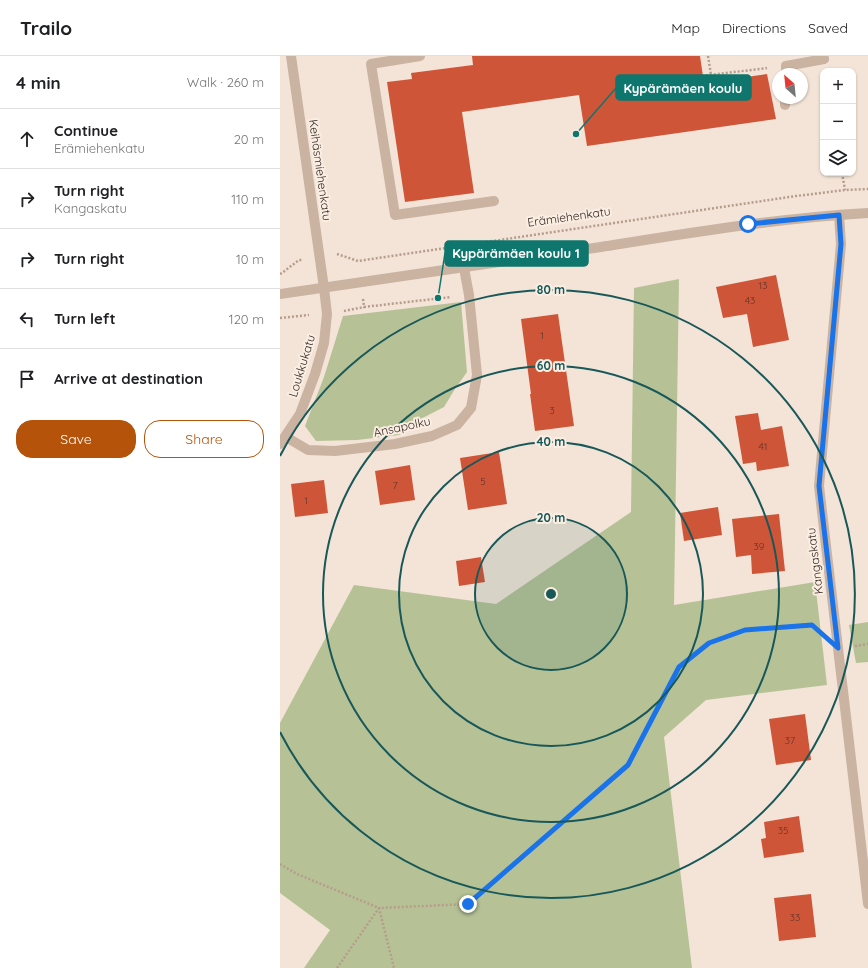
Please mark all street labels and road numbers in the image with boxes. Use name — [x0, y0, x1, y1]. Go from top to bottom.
street label: Keihäsmiehenkatu — [306, 118, 335, 222]
street label: Erämiehenkatu — [526, 203, 612, 230]
street label: Loukkukatu — [285, 333, 318, 399]
street label: Ansapolku — [372, 413, 432, 440]
street label: Kangaskatu — [803, 527, 826, 595]

